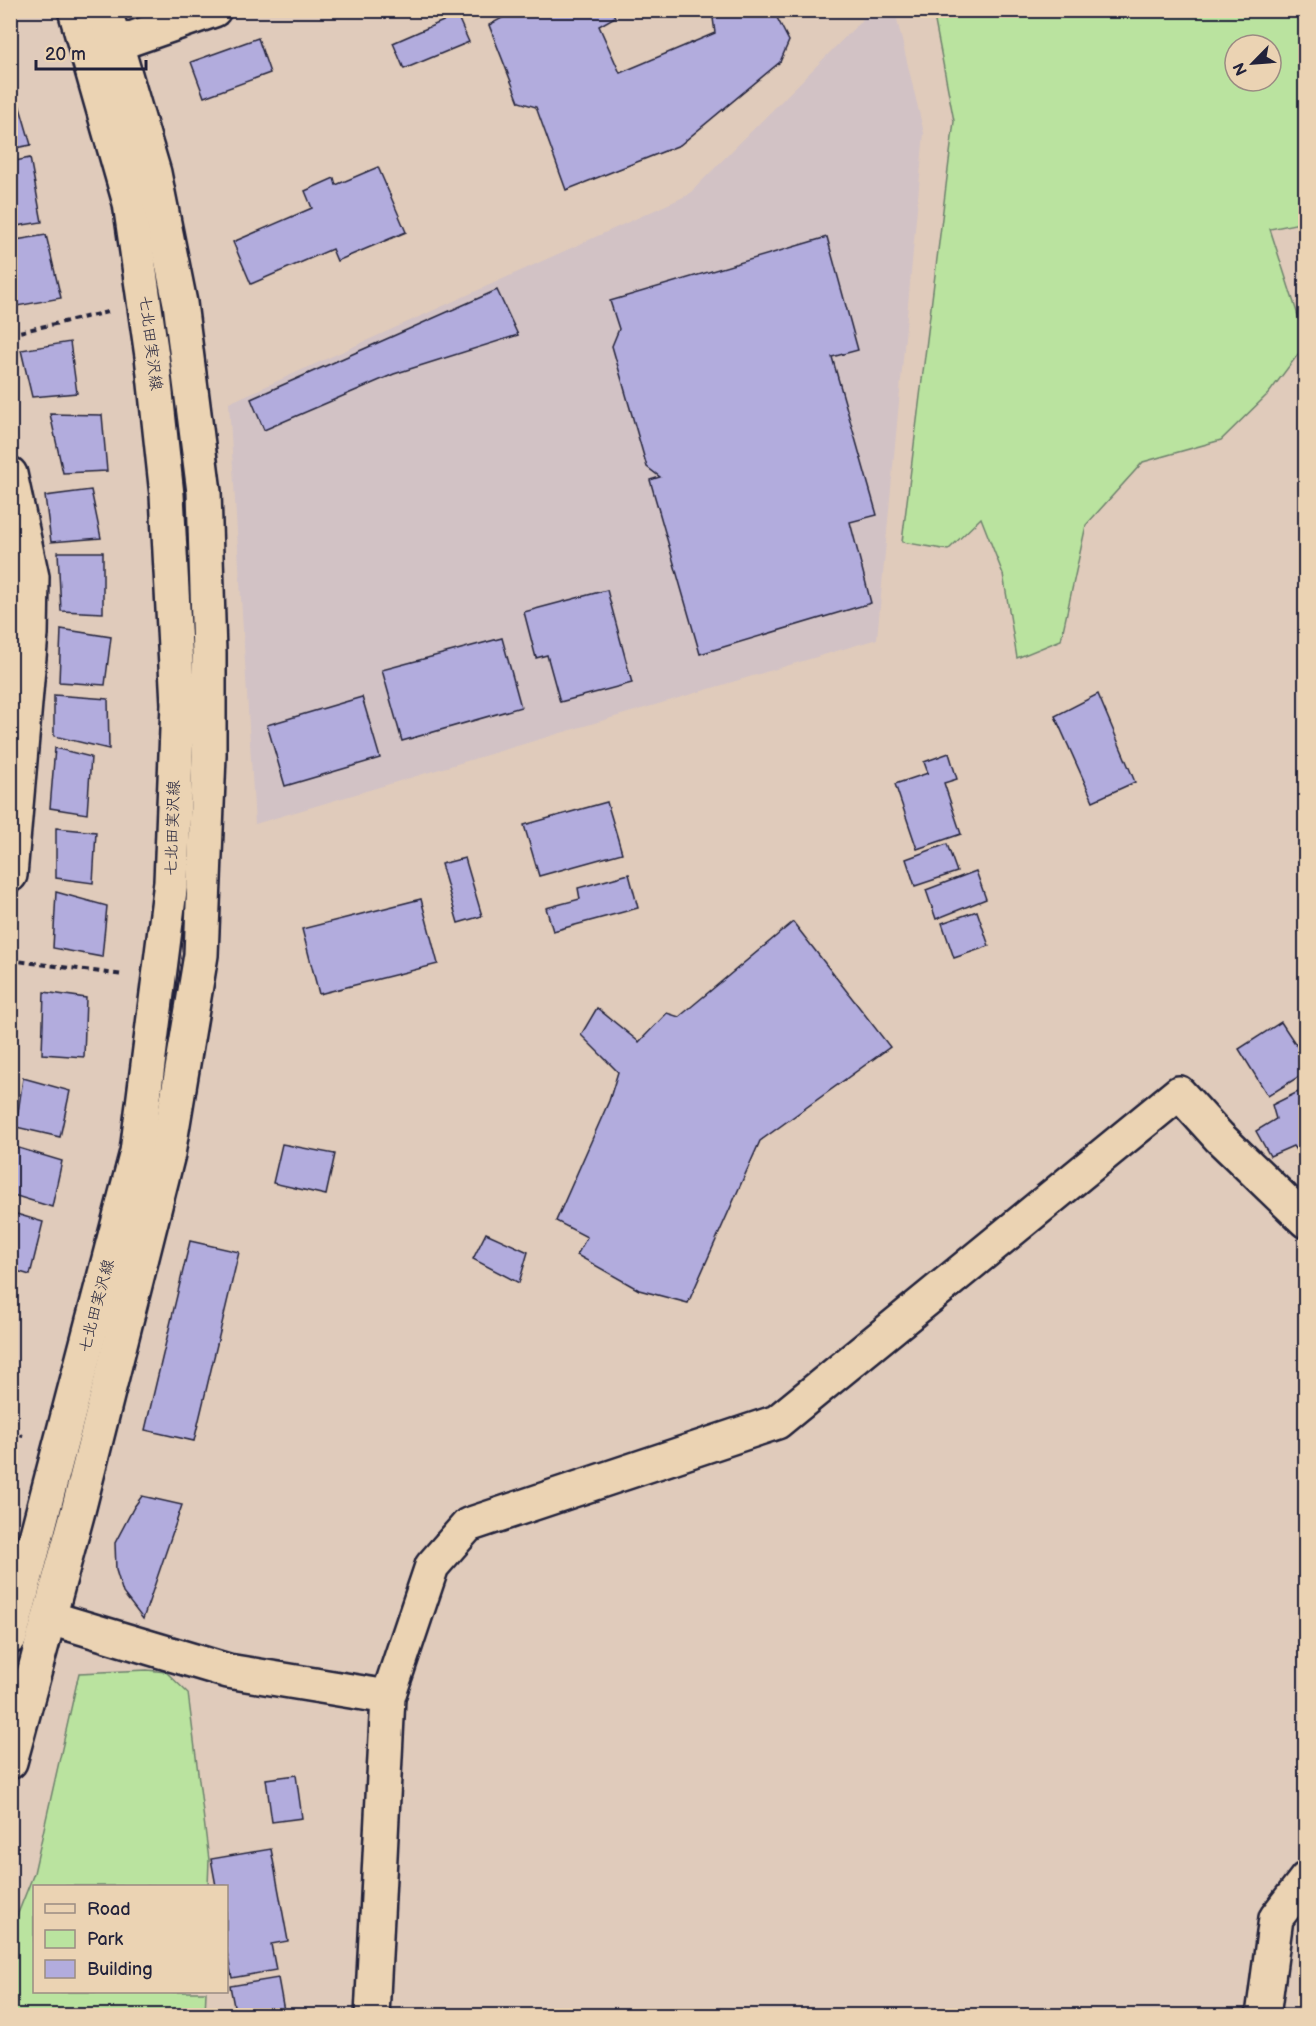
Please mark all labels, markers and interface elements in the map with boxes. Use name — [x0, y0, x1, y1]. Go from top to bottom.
scale bar — [36, 33, 146, 71]
north arrow — [1223, 33, 1283, 93]
text: 20 m — [45, 44, 86, 65]
text: N — [1230, 59, 1252, 78]
street label: 七北田実沢線 — [135, 294, 165, 392]
street label: 七北田実沢線 — [162, 780, 184, 876]
street label: 七北田実沢線 — [75, 1257, 119, 1355]
legend — [33, 1885, 228, 1993]
text: Road — [87, 1899, 131, 1920]
text: Park — [87, 1929, 123, 1950]
text: Building — [87, 1959, 153, 1980]

